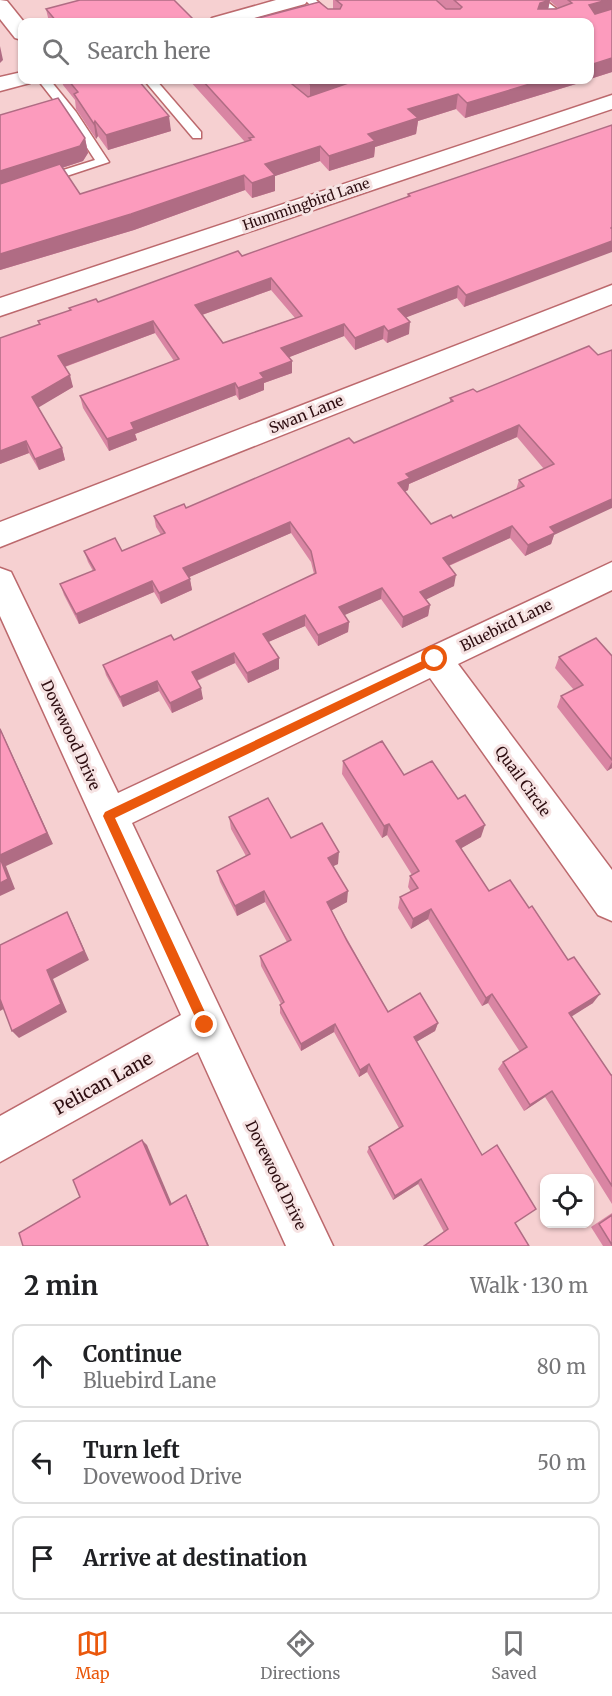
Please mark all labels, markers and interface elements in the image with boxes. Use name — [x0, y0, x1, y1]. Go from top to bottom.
search box — [18, 18, 594, 84]
icon: search — [39, 35, 72, 68]
text: Search here — [87, 37, 210, 65]
street label: Hummingbird Lane — [240, 174, 372, 234]
street label: Swan Lane — [266, 390, 346, 437]
street label: Bluebird Lane — [457, 595, 555, 655]
route start — [421, 645, 447, 671]
street label: Dovewood Drive — [37, 677, 105, 793]
street label: Quail Circle — [491, 742, 555, 820]
route end — [191, 1011, 217, 1037]
street label: Pelican Lane — [50, 1046, 156, 1120]
street label: Dovewood Drive — [241, 1117, 311, 1233]
map controls — [540, 1174, 594, 1228]
button: locate — [540, 1174, 594, 1228]
text: 2 min — [24, 1269, 98, 1302]
text: Walk · 130 m — [470, 1273, 588, 1298]
text: Continue — [83, 1340, 182, 1368]
icon: ahead — [26, 1350, 59, 1383]
text: 80 m — [537, 1354, 586, 1379]
text: Bluebird Lane — [83, 1368, 216, 1393]
text: Turn left — [83, 1436, 180, 1464]
icon: left — [26, 1446, 59, 1479]
text: 50 m — [537, 1450, 586, 1475]
text: Dovewood Drive — [83, 1464, 242, 1489]
icon: arrive — [26, 1542, 59, 1575]
text: Arrive at destination — [83, 1544, 307, 1572]
tab: Map — [75, 1627, 110, 1683]
tab: Directions — [260, 1627, 340, 1683]
tab: Saved — [491, 1627, 537, 1683]

